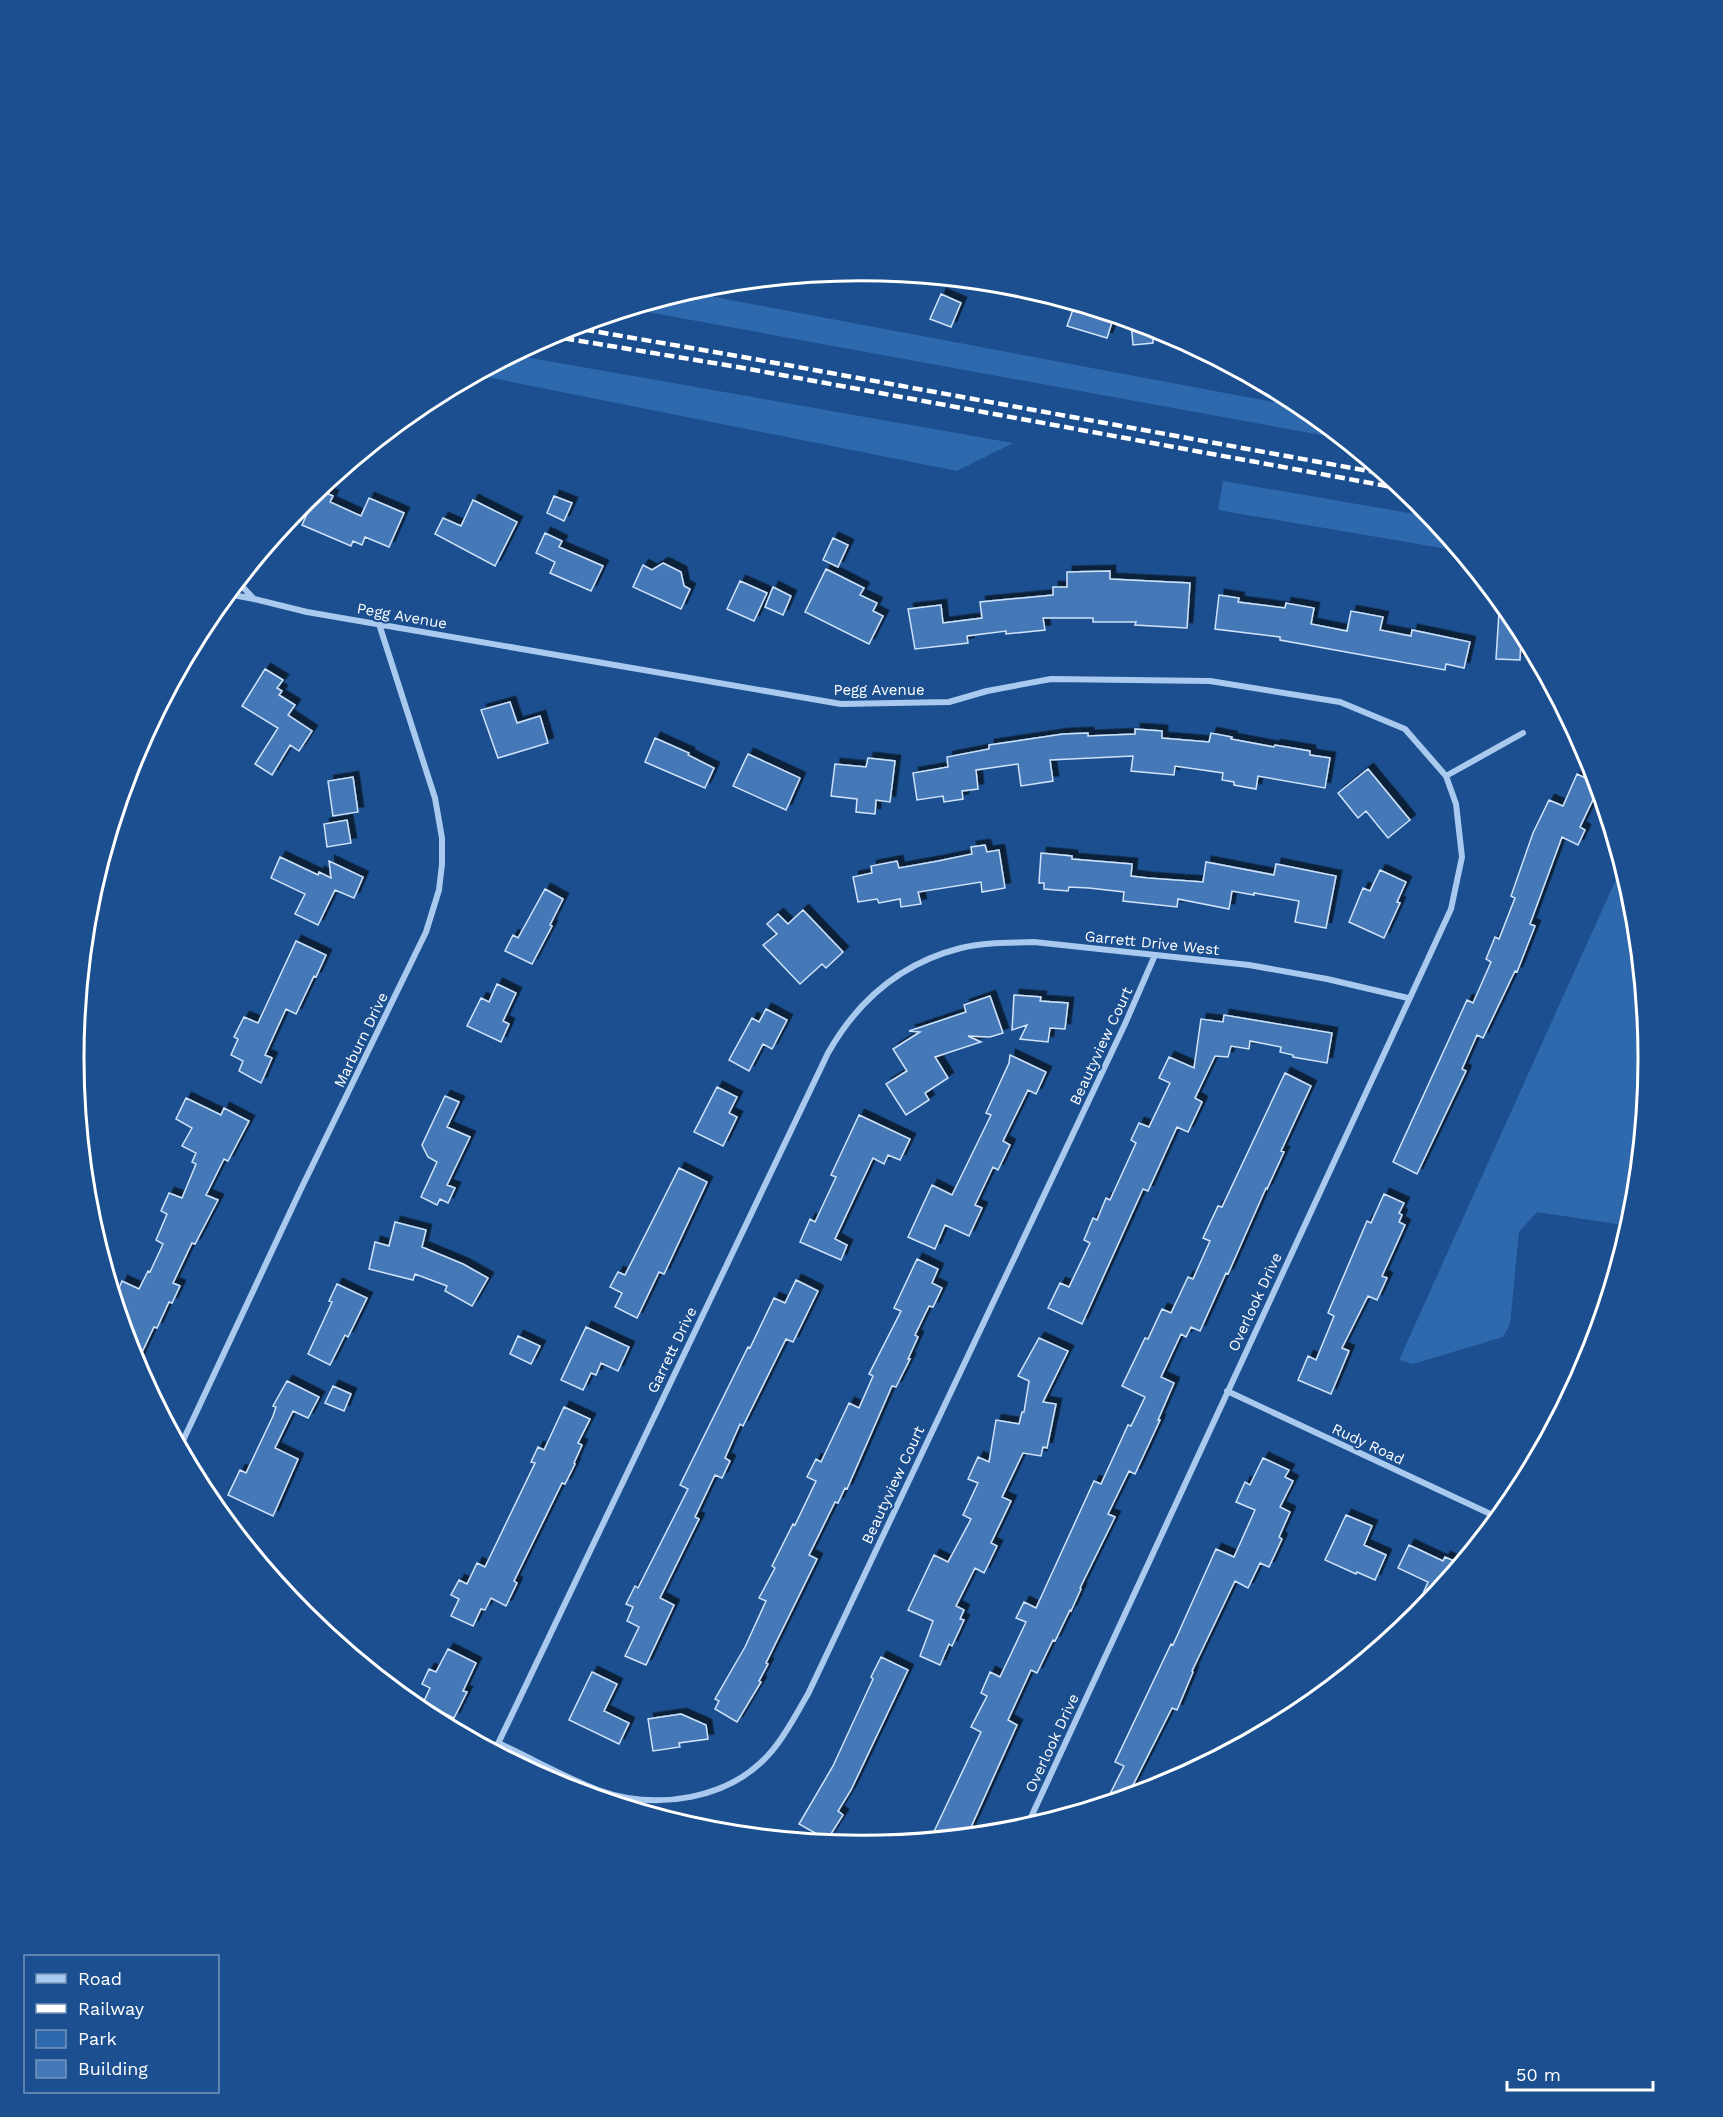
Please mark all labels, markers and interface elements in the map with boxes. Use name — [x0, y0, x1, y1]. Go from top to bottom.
street label: Pegg Avenue — [356, 599, 448, 633]
street label: Pegg Avenue — [833, 681, 925, 699]
street label: Garrett Drive West — [1084, 927, 1221, 959]
street label: Beautyview Court — [1066, 983, 1137, 1108]
street label: Marburn Drive — [330, 989, 392, 1091]
street label: Overlook Drive — [1224, 1250, 1286, 1354]
street label: Garrett Drive — [643, 1304, 701, 1396]
street label: Rudy Road — [1329, 1419, 1407, 1469]
street label: Beautyview Court — [858, 1422, 929, 1547]
street label: Overlook Drive — [1021, 1691, 1083, 1795]
legend — [24, 1955, 219, 2093]
text: Road — [78, 1968, 122, 1989]
text: Railway — [78, 1998, 145, 2019]
text: Park — [78, 2028, 117, 2049]
scale bar — [1507, 2054, 1652, 2092]
text: Building — [78, 2058, 148, 2079]
text: 50 m — [1516, 2064, 1561, 2085]

